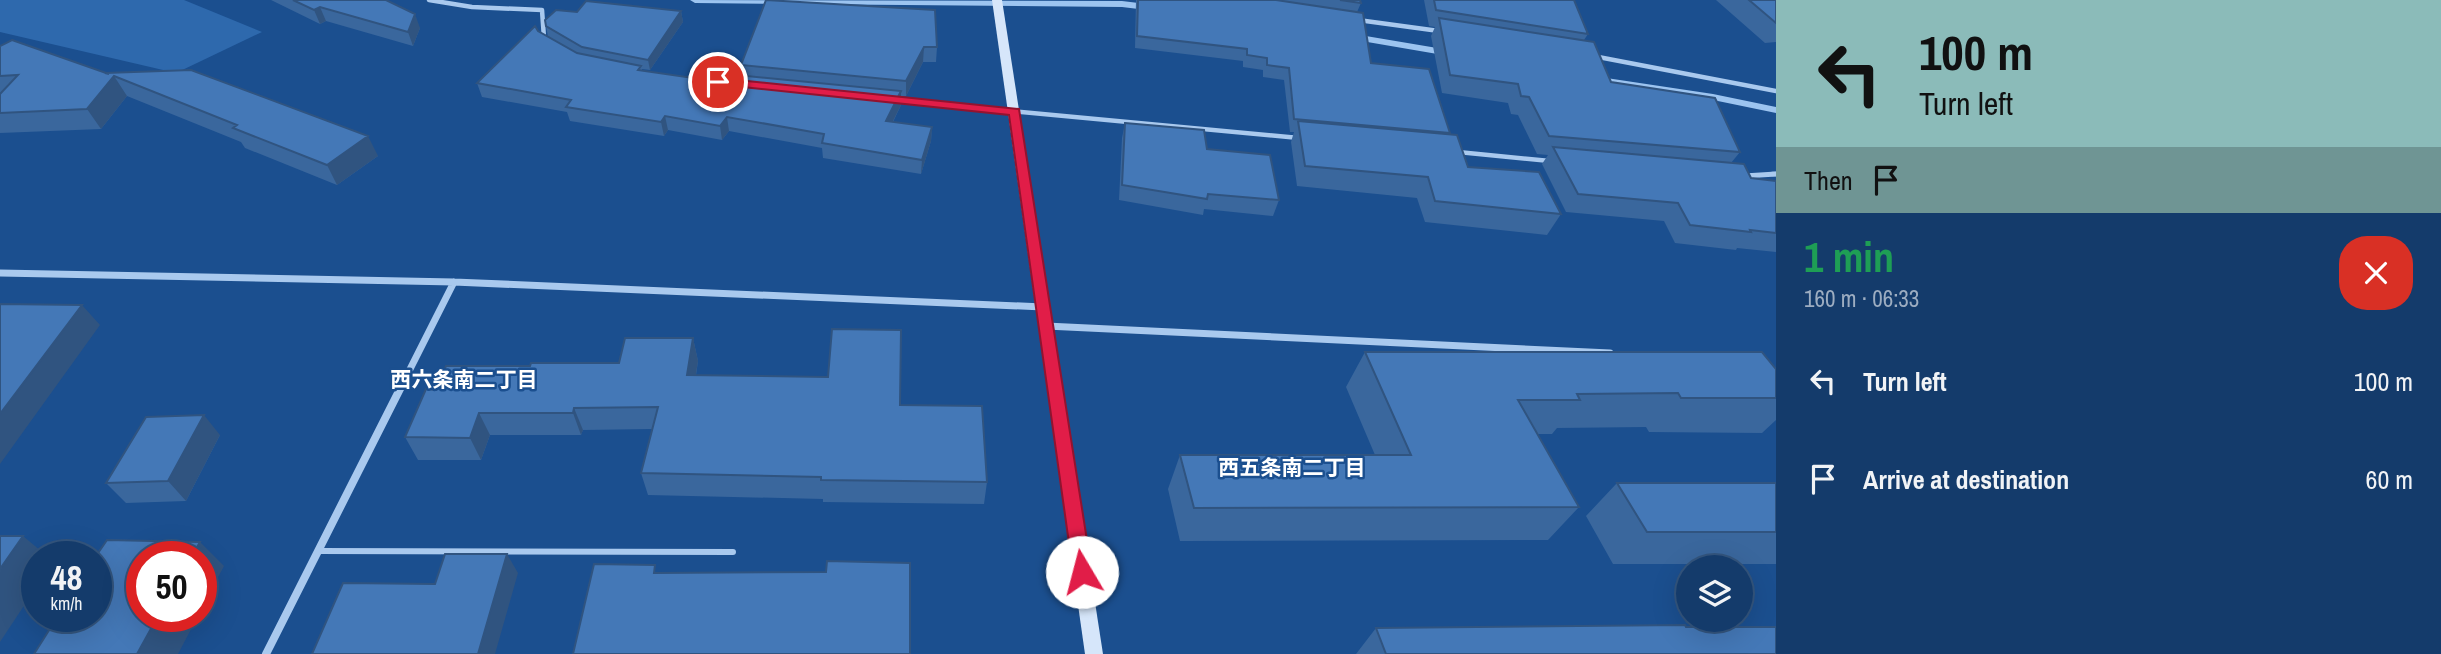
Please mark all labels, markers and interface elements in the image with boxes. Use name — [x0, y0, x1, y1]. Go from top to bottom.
text: 100 m — [1919, 19, 2033, 85]
icon: left — [1804, 28, 1895, 119]
pin — [688, 52, 748, 112]
icon: arrive — [699, 63, 737, 101]
text: Turn left — [1919, 82, 2013, 125]
icon: arrive — [1867, 161, 1905, 199]
text: Then — [1804, 163, 1853, 198]
text: 1 min — [1804, 229, 1894, 285]
button: close — [2339, 236, 2413, 310]
text: 160 m · 06:33 — [1804, 283, 1919, 314]
icon: left — [1804, 362, 1842, 400]
text: Turn left — [1863, 364, 1947, 399]
text: 100 m — [2354, 364, 2413, 399]
district label: 西六条南二丁目 — [391, 365, 538, 394]
district label: 西五条南二丁目 — [1219, 453, 1366, 482]
icon: arrive — [1804, 460, 1842, 498]
text: Arrive at destination — [1863, 462, 2069, 497]
text: 60 m — [2366, 462, 2413, 497]
position arrow — [1045, 535, 1119, 609]
speed limit sign: 50 — [126, 541, 217, 632]
text: 48 — [51, 554, 82, 601]
map controls — [1676, 555, 1753, 632]
button: layers — [1676, 555, 1753, 632]
text: km/h — [51, 591, 83, 616]

